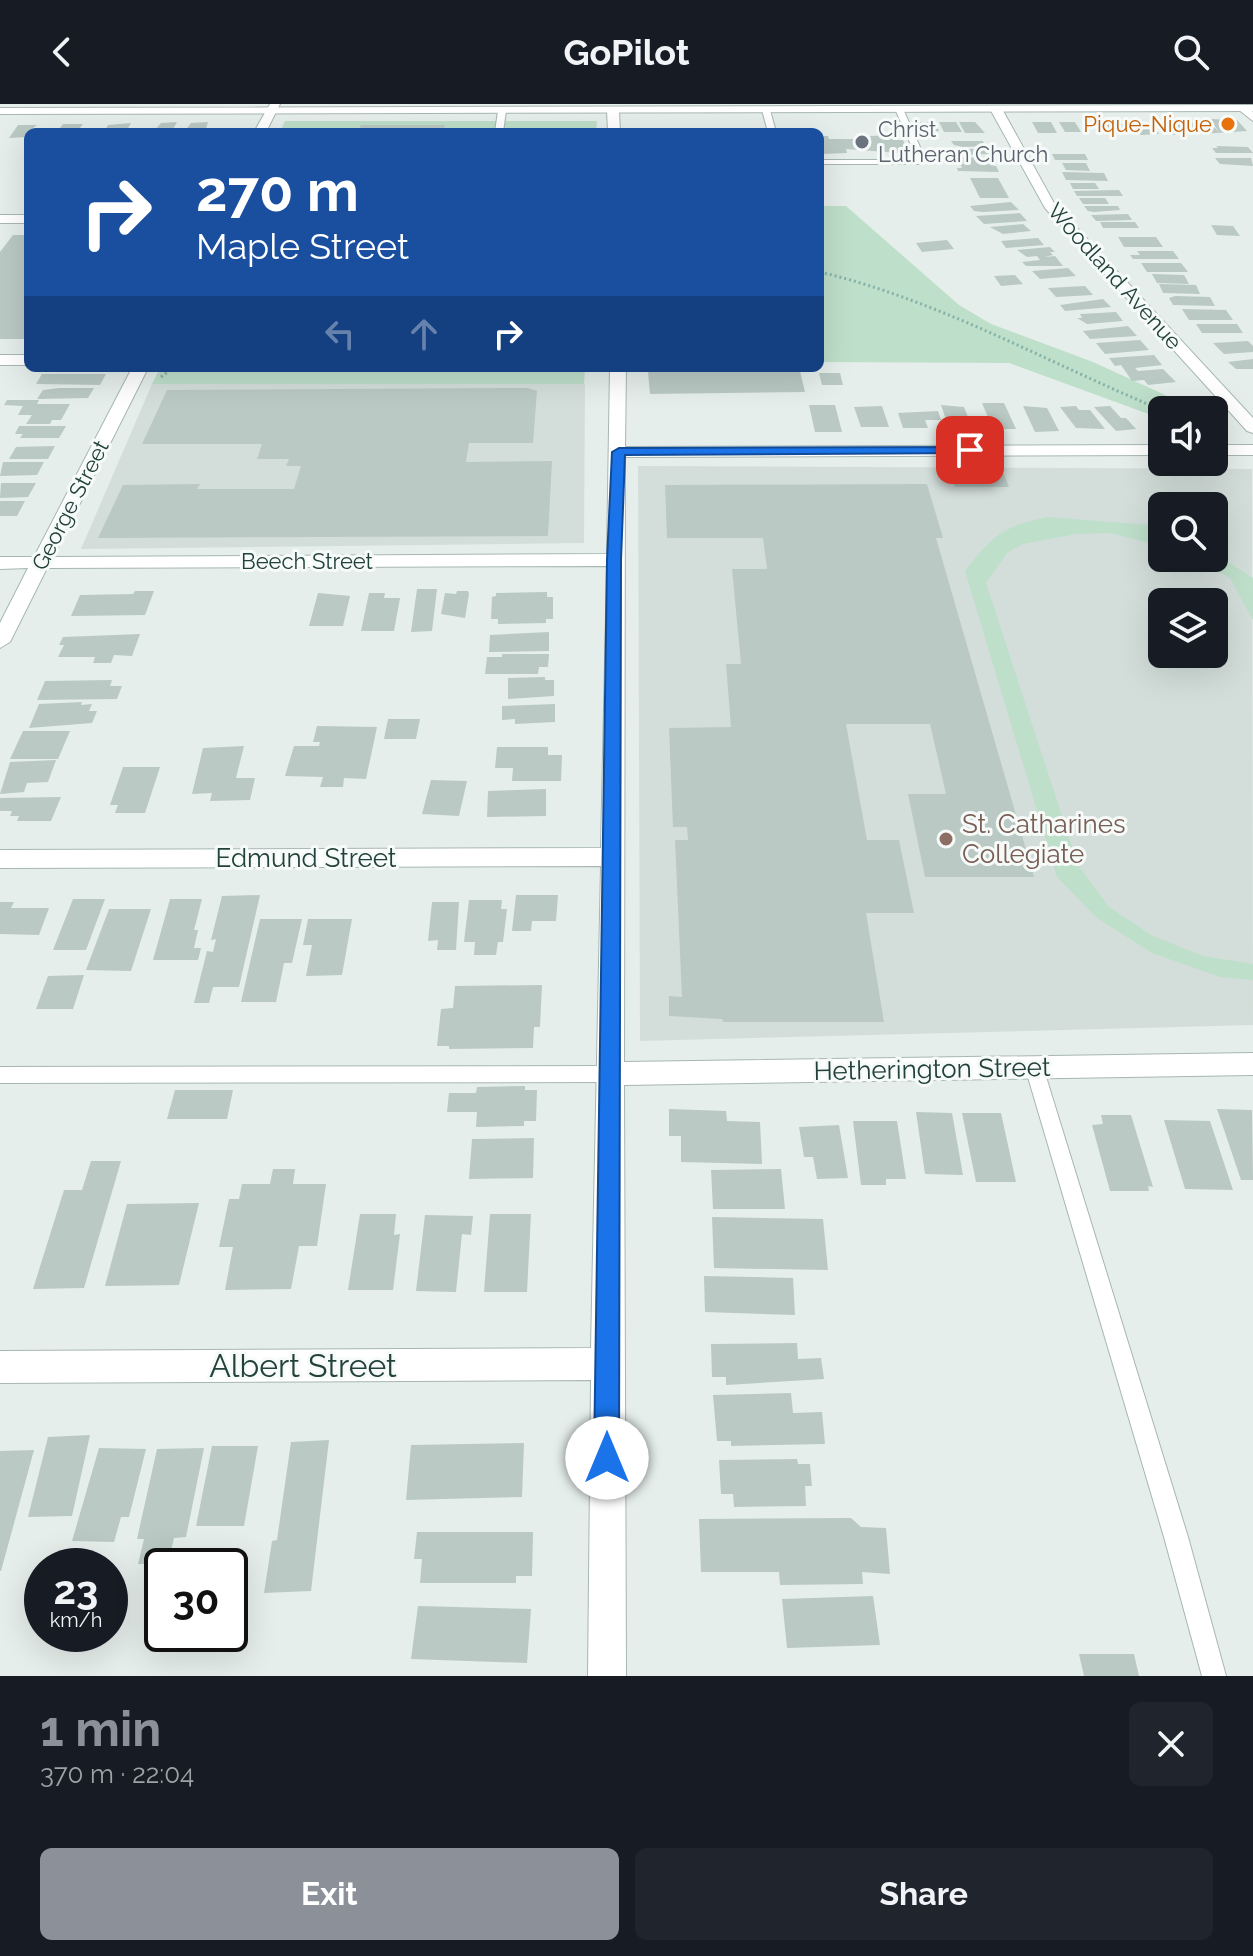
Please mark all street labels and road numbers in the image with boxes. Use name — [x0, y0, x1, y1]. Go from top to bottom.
street label: Woodland Avenue — [1042, 197, 1188, 355]
street label: George Street — [26, 435, 114, 574]
street label: Beech Street — [241, 548, 374, 574]
street label: Edmund Street — [216, 843, 397, 873]
street label: Hetherington Street — [813, 1052, 1051, 1086]
street label: Albert Street — [209, 1347, 397, 1384]

